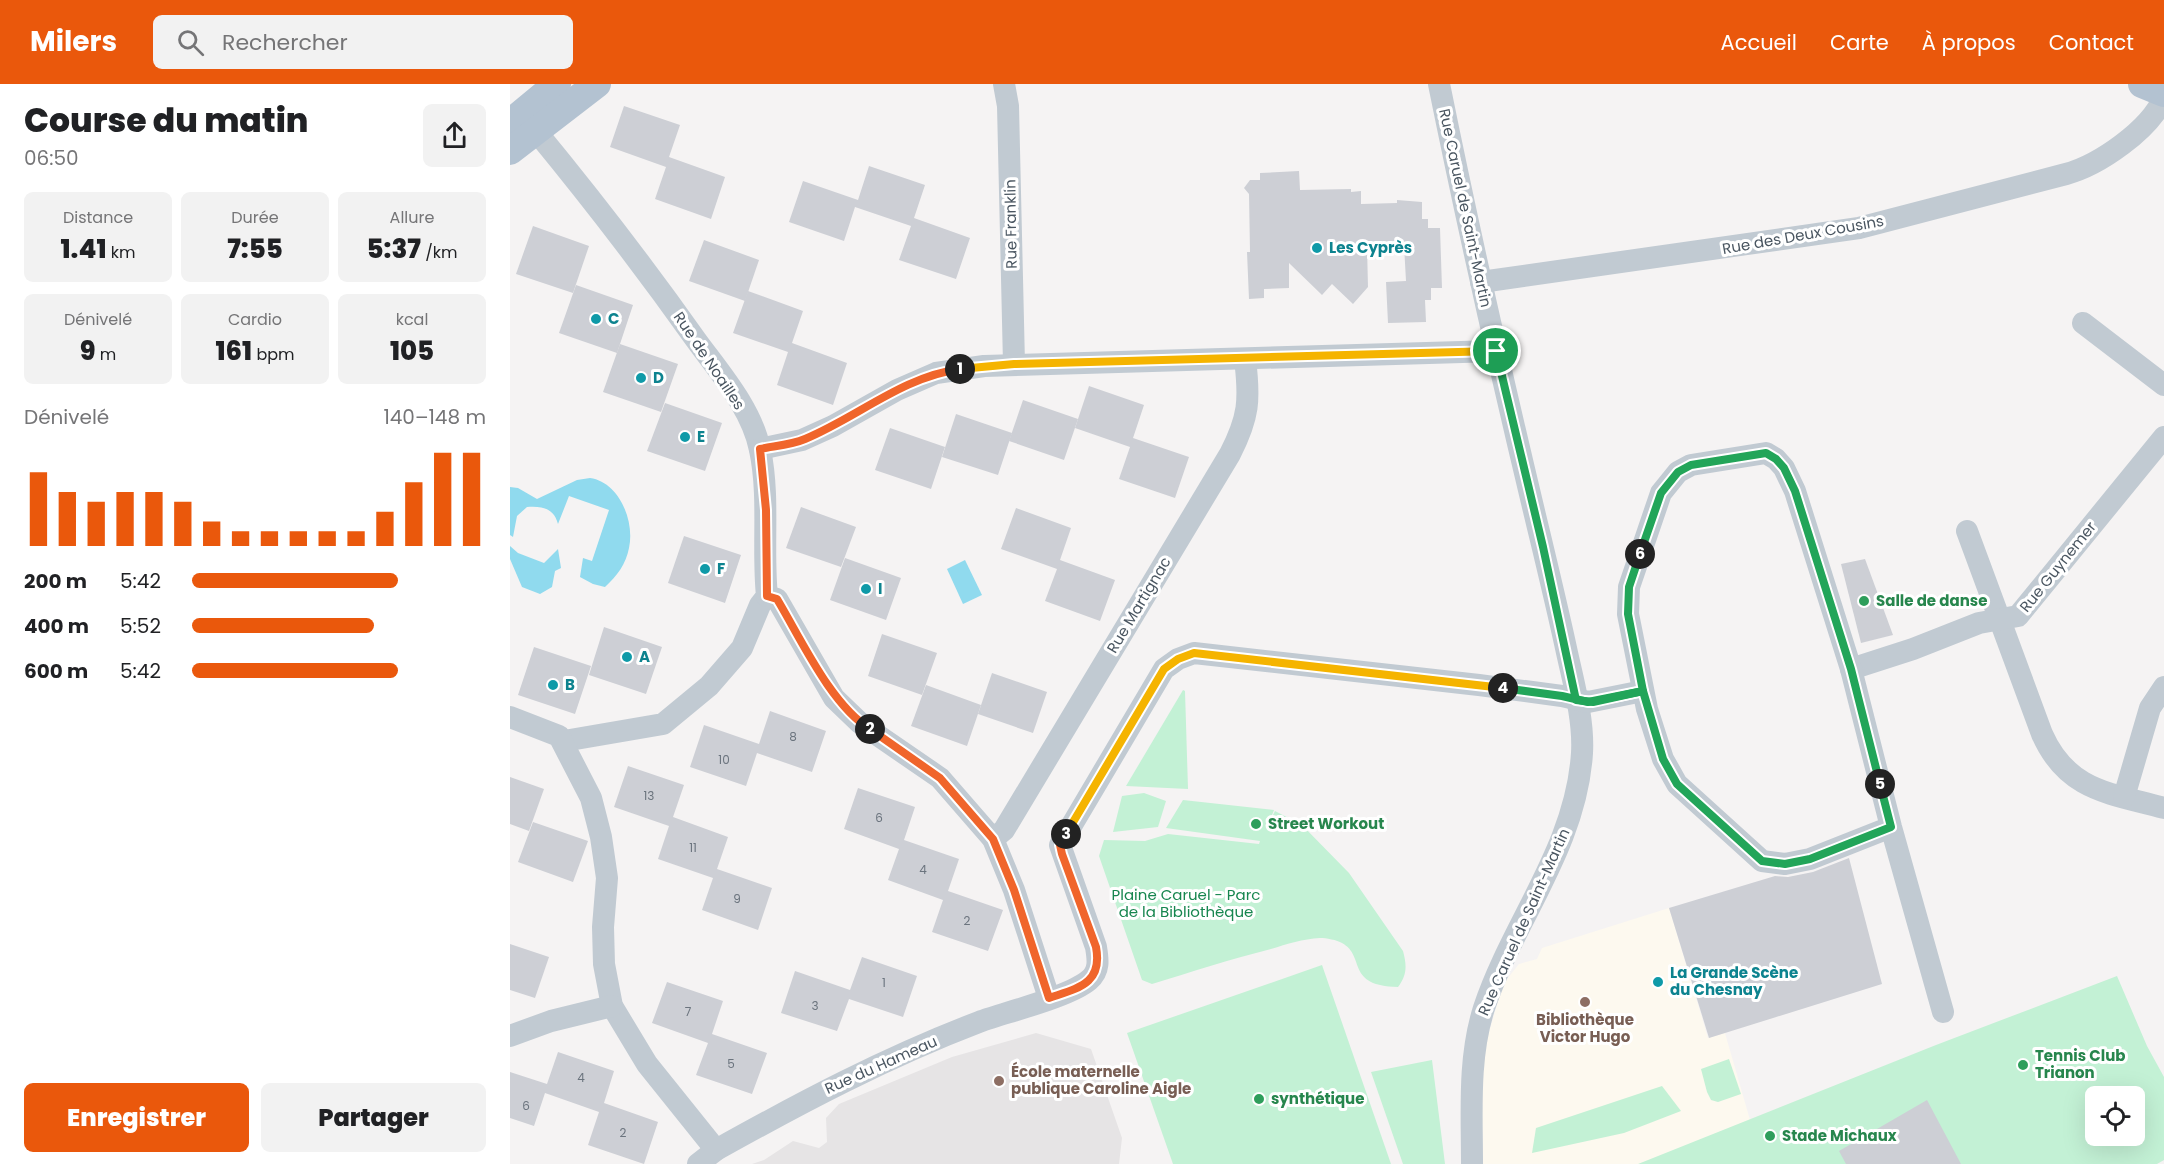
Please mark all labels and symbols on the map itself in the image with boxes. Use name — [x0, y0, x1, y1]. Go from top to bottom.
street label: Rue Caruel de Saint-Martin — [1434, 107, 1497, 309]
street label: Rue Franklin — [999, 179, 1022, 269]
street label: Rue des Deux Cousins — [1720, 210, 1886, 259]
place label: Les Cyprès — [1329, 237, 1412, 258]
marker: Les Cyprès — [1310, 241, 1324, 255]
place label: C — [608, 308, 619, 329]
street label: Rue de Noailles — [669, 308, 750, 414]
marker: C — [589, 312, 603, 326]
pin — [1470, 325, 1521, 376]
pin: 1 — [945, 354, 975, 384]
place label: D — [653, 367, 664, 388]
marker: D — [634, 371, 648, 385]
place label: E — [697, 426, 705, 447]
marker: E — [678, 430, 692, 444]
street label: Rue Guynemer — [2015, 517, 2101, 616]
pin: 6 — [1625, 539, 1655, 569]
street label: Rue Martignac — [1102, 553, 1176, 657]
place label: F — [717, 558, 725, 579]
marker: F — [698, 562, 712, 576]
place label: I — [878, 578, 882, 599]
marker: I — [859, 582, 873, 596]
place label: Salle de danse — [1876, 590, 1987, 611]
marker: Salle de danse — [1857, 594, 1871, 608]
place label: A — [639, 646, 650, 667]
marker: A — [620, 650, 634, 664]
pin: 4 — [1488, 673, 1518, 703]
place label: B — [565, 674, 575, 695]
marker: B — [546, 678, 560, 692]
pin: 2 — [855, 714, 885, 744]
house number: 8 — [789, 728, 797, 745]
house number: 10 — [718, 751, 730, 768]
pin: 5 — [1865, 769, 1895, 799]
house number: 13 — [644, 787, 654, 804]
house number: 6 — [875, 809, 883, 826]
place label: Street Workout — [1268, 813, 1384, 834]
marker: Street Workout — [1249, 817, 1263, 831]
pin: 3 — [1051, 819, 1081, 849]
street label: Rue Caruel de Saint-Martin — [1473, 825, 1574, 1019]
house number: 11 — [689, 839, 697, 856]
house number: 4 — [919, 861, 927, 878]
park label: Plaine Caruel - Parc de la Bibliothèque — [1112, 884, 1260, 922]
house number: 9 — [733, 890, 741, 907]
house number: 2 — [964, 912, 971, 929]
place label: La Grande Scène du Chesnay — [1670, 962, 1798, 1000]
house number: 1 — [882, 974, 886, 991]
marker: La Grande Scène du Chesnay — [1651, 975, 1665, 989]
marker: Bibliothèque Victor Hugo — [1578, 995, 1592, 1009]
house number: 3 — [811, 997, 819, 1014]
house number: 7 — [685, 1003, 692, 1020]
place label: Bibliothèque Victor Hugo — [1536, 1009, 1634, 1047]
street label: Rue du Hameau — [821, 1030, 940, 1099]
place label: Tennis Club Trianon — [2035, 1045, 2125, 1083]
house number: 5 — [727, 1055, 735, 1072]
marker: Tennis Club Trianon — [2016, 1058, 2030, 1072]
place label: École maternelle publique Caroline Aigle — [1011, 1061, 1191, 1099]
house number: 4 — [577, 1069, 585, 1086]
marker: École maternelle publique Caroline Aigle — [992, 1074, 1006, 1088]
place label: synthétique — [1271, 1088, 1364, 1109]
marker: synthétique — [1252, 1092, 1266, 1106]
house number: 6 — [522, 1097, 530, 1114]
house number: 2 — [620, 1124, 627, 1141]
place label: Stade Michaux — [1782, 1125, 1897, 1146]
marker: Stade Michaux — [1763, 1129, 1777, 1143]

